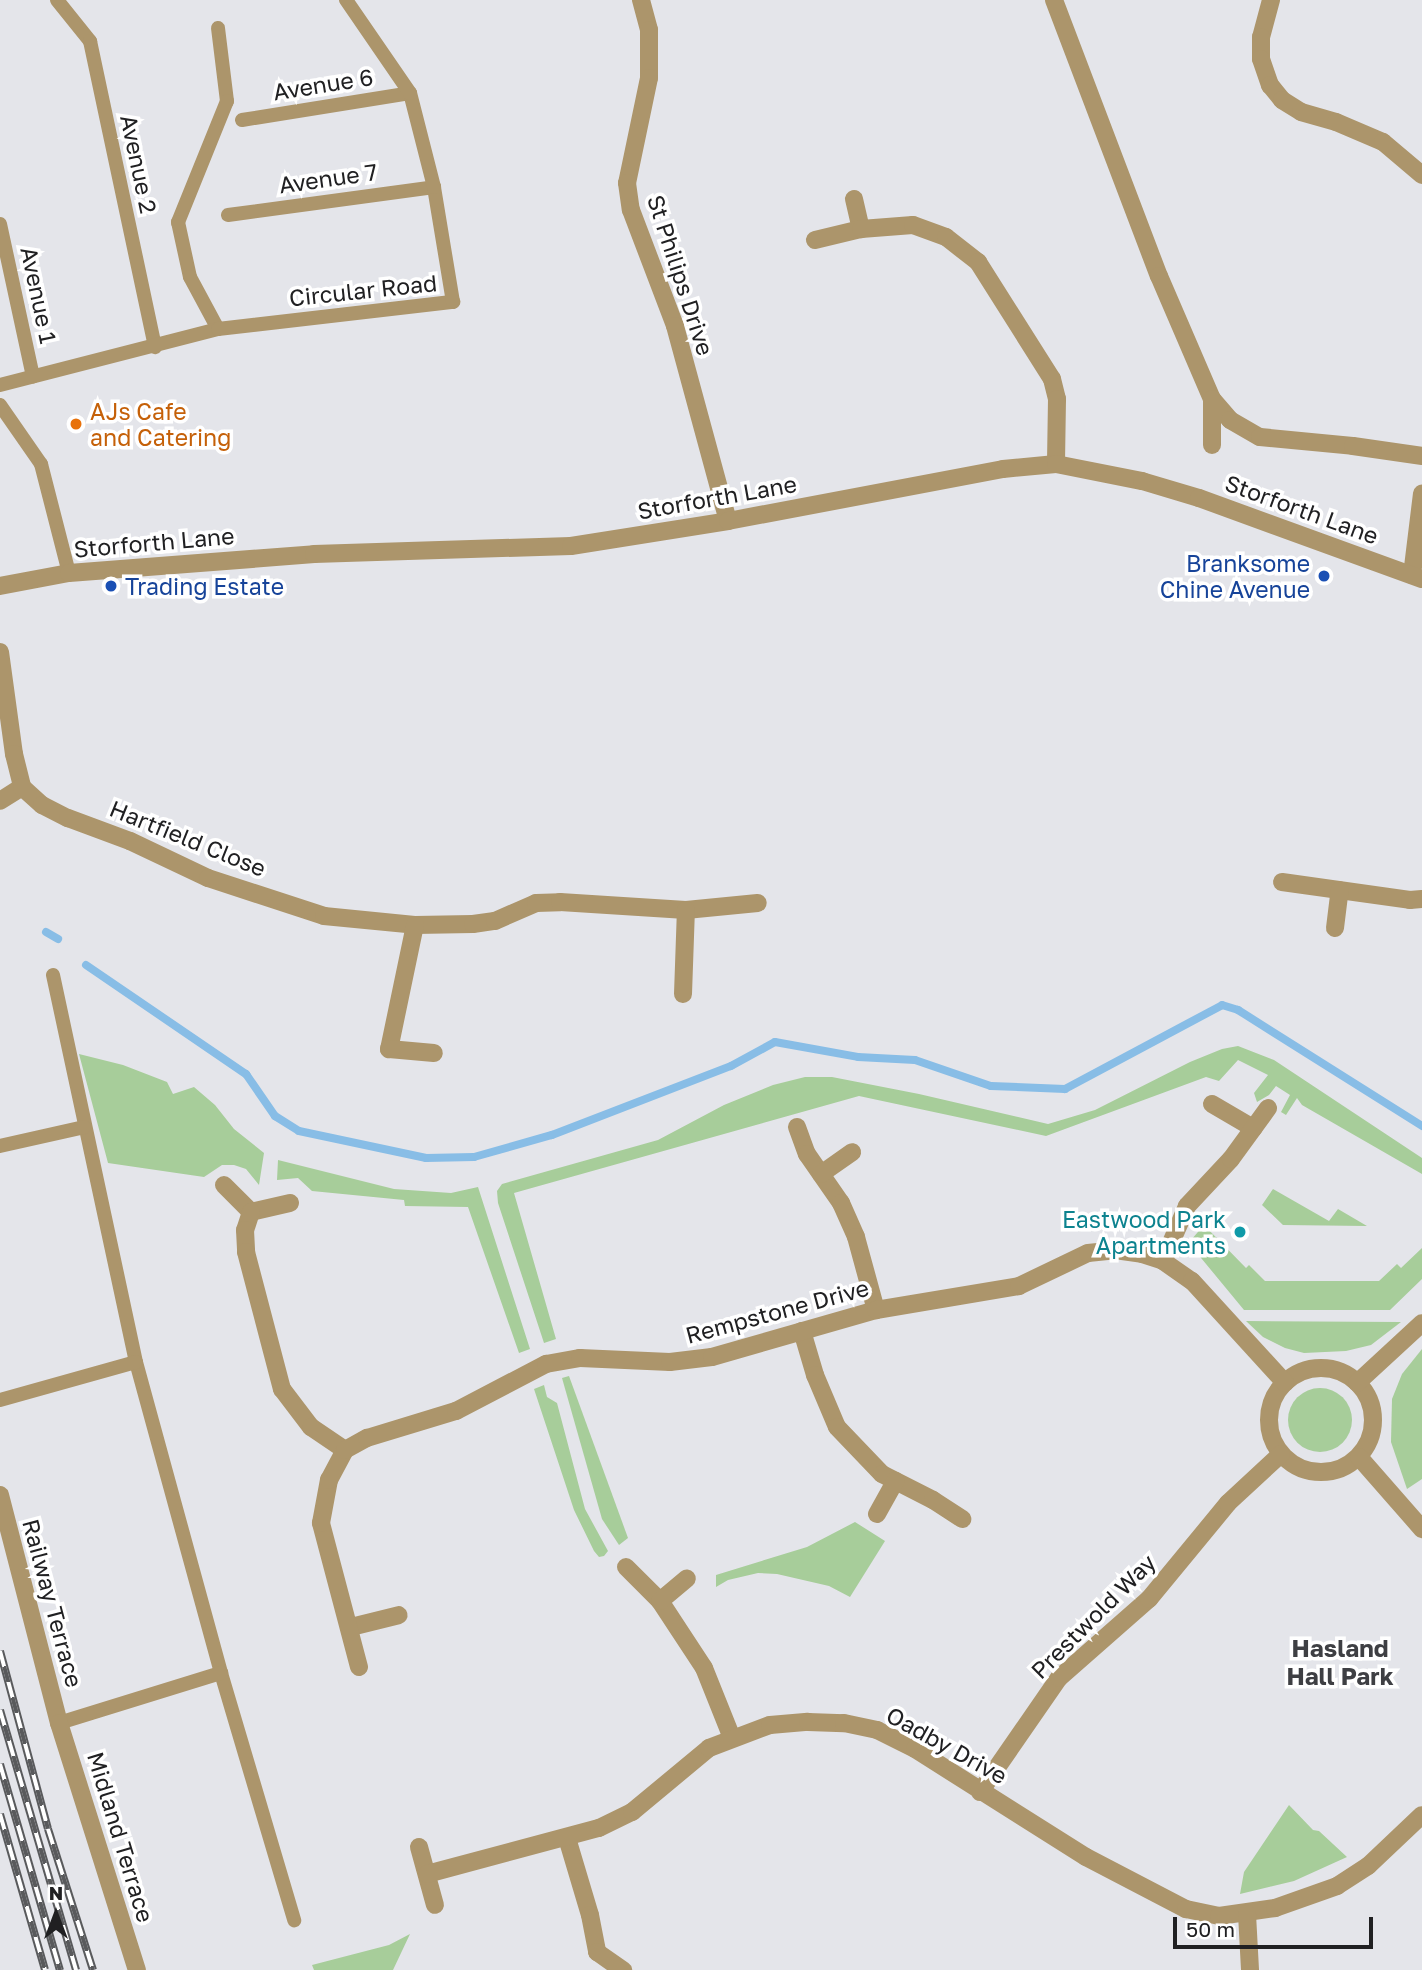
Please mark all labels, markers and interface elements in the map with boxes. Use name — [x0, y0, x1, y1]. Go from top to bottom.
street label: Avenue 6 — [271, 62, 375, 106]
street label: Avenue 2 — [115, 112, 163, 216]
street label: Avenue 7 — [277, 157, 379, 199]
street label: St Philips Drive — [642, 191, 720, 359]
street label: Avenue 1 — [15, 244, 63, 346]
street label: Circular Road — [288, 269, 438, 311]
place label: AJs Cafe and Catering — [90, 397, 231, 451]
marker: AJs Cafe and Catering — [68, 416, 84, 432]
street label: Storforth Lane — [1222, 468, 1382, 550]
street label: Storforth Lane — [635, 469, 799, 525]
street label: Storforth Lane — [73, 521, 235, 563]
place label: Branksome Chine Avenue — [1160, 549, 1310, 603]
marker: Branksome Chine Avenue — [1316, 568, 1332, 584]
place label: Trading Estate — [125, 572, 284, 600]
marker: Trading Estate — [103, 578, 119, 594]
street label: Hartfield Close — [106, 794, 270, 882]
place label: Eastwood Park Apartments — [1062, 1205, 1226, 1259]
marker: Eastwood Park Apartments — [1232, 1224, 1248, 1240]
street label: Rempstone Drive — [682, 1273, 872, 1349]
street label: Railway Terrace — [17, 1516, 89, 1690]
street label: Prestwold Way — [1025, 1548, 1161, 1684]
district label: Hasland Hall Park — [1286, 1634, 1394, 1690]
street label: Oadby Drive — [882, 1701, 1012, 1789]
street label: Midland Terrace — [82, 1749, 160, 1925]
north arrow — [21, 1879, 91, 1949]
text: N — [49, 1881, 63, 1904]
scale bar — [1177, 1904, 1376, 1948]
text: 50 m — [1186, 1916, 1235, 1942]

